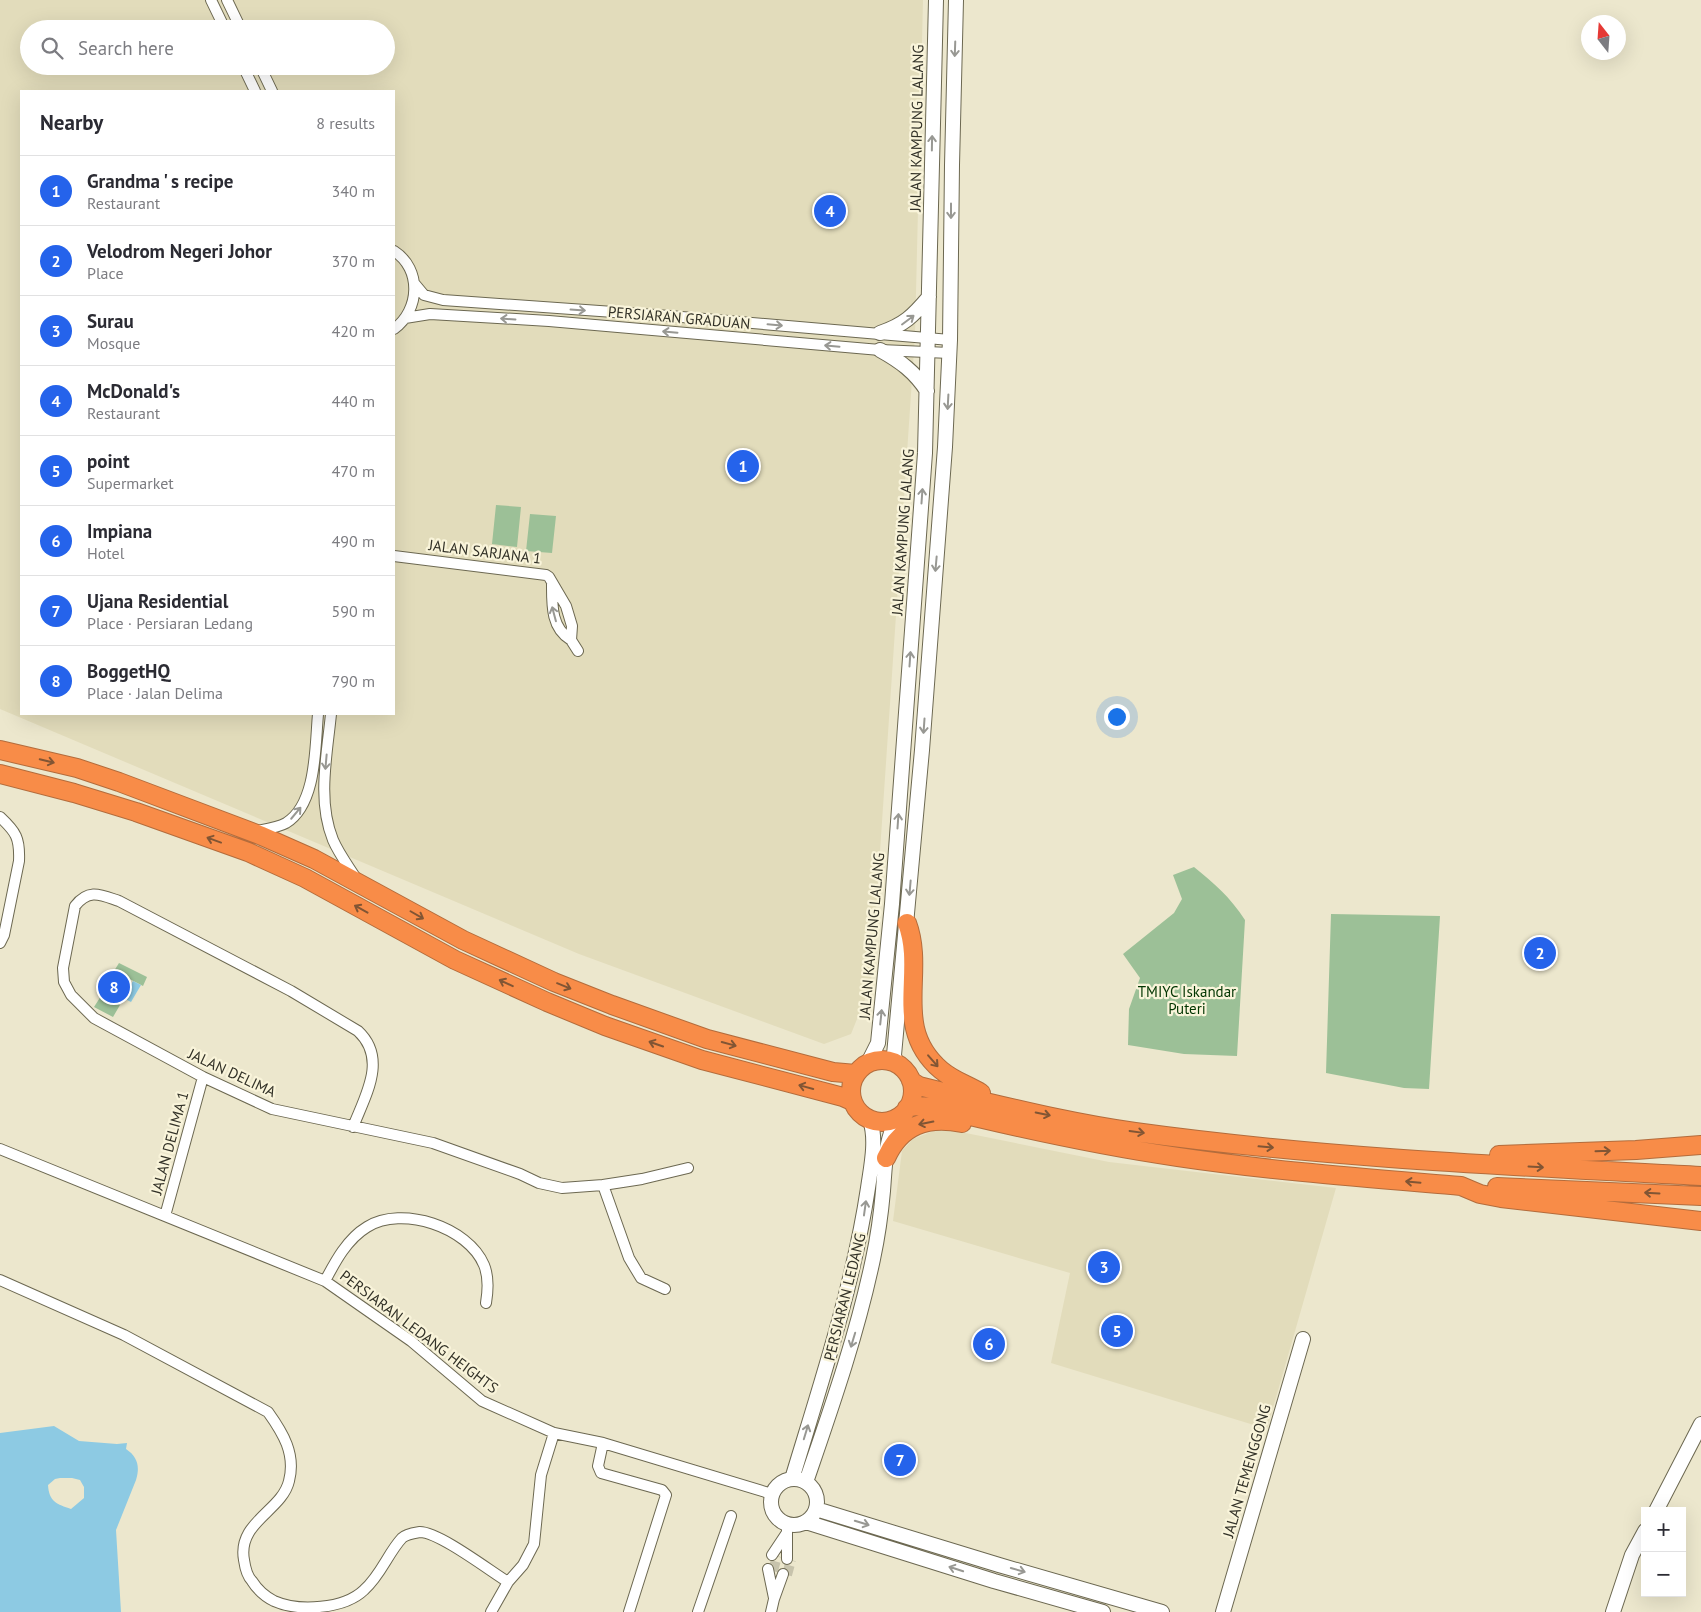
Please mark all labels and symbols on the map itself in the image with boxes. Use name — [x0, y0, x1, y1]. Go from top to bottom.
north arrow — [1581, 15, 1626, 60]
one-way arrow — [950, 40, 960, 56]
street label: JALAN KAMPUNG LALANG — [906, 44, 927, 213]
one-way arrow — [928, 136, 937, 152]
pin: 4 — [814, 192, 846, 230]
one-way arrow — [947, 203, 956, 219]
street label: PERSIARAN GRADUAN — [607, 302, 751, 333]
one-way arrow — [570, 306, 586, 315]
one-way arrow — [500, 314, 516, 323]
one-way arrow — [901, 314, 914, 325]
one-way arrow — [767, 320, 783, 330]
one-way arrow — [662, 327, 678, 337]
one-way arrow — [824, 341, 840, 350]
one-way arrow — [943, 394, 952, 410]
pin: 1 — [727, 447, 759, 485]
street label: JALAN KAMPUNG LALANG — [887, 448, 918, 617]
one-way arrow — [917, 489, 926, 505]
street label: JALAN SARJANA 1 — [427, 535, 542, 568]
one-way arrow — [931, 556, 940, 572]
one-way arrow — [548, 606, 558, 622]
one-way arrow — [905, 651, 915, 667]
your location — [1104, 704, 1130, 730]
one-way arrow — [919, 718, 928, 734]
one-way arrow — [321, 754, 331, 770]
one-way arrow — [39, 757, 55, 766]
one-way arrow — [290, 806, 301, 819]
one-way arrow — [894, 813, 903, 829]
one-way arrow — [207, 835, 223, 844]
street label: JALAN KAMPUNG LALANG — [855, 852, 888, 1021]
one-way arrow — [905, 880, 915, 896]
one-way arrow — [354, 904, 368, 914]
one-way arrow — [410, 911, 424, 921]
pin: 2 — [1524, 934, 1556, 972]
pin: 8 — [98, 968, 130, 1006]
one-way arrow — [498, 978, 513, 988]
one-way arrow — [556, 982, 571, 991]
park label: TMIYC Iskandar Puteri — [1138, 982, 1236, 1018]
one-way arrow — [876, 1009, 886, 1025]
one-way arrow — [649, 1039, 664, 1048]
one-way arrow — [720, 1040, 736, 1050]
street label: JALAN DELIMA — [184, 1044, 279, 1101]
one-way arrow — [927, 1054, 938, 1067]
one-way arrow — [798, 1082, 814, 1091]
street label: JALAN DELIMA 1 — [146, 1089, 192, 1198]
one-way arrow — [1035, 1110, 1051, 1120]
one-way arrow — [919, 1118, 935, 1128]
one-way arrow — [1128, 1127, 1144, 1137]
one-way arrow — [1257, 1142, 1273, 1151]
one-way arrow — [1595, 1147, 1611, 1156]
one-way arrow — [1528, 1163, 1544, 1172]
one-way arrow — [1405, 1177, 1421, 1187]
one-way arrow — [1645, 1189, 1661, 1198]
one-way arrow — [860, 1200, 870, 1216]
street label: PERSIARAN LEDANG — [819, 1231, 870, 1363]
pin: 3 — [1088, 1248, 1120, 1286]
street label: PERSIARAN LEDANG HEIGHTS — [336, 1266, 502, 1397]
pin: 5 — [1101, 1312, 1133, 1350]
pin: 6 — [973, 1325, 1005, 1363]
one-way arrow — [847, 1332, 857, 1348]
street label: JALAN TEMENGGONG — [1218, 1402, 1275, 1541]
one-way arrow — [802, 1425, 811, 1441]
pin: 7 — [884, 1441, 916, 1479]
one-way arrow — [854, 1519, 870, 1529]
one-way arrow — [948, 1564, 964, 1573]
one-way arrow — [1009, 1566, 1025, 1576]

